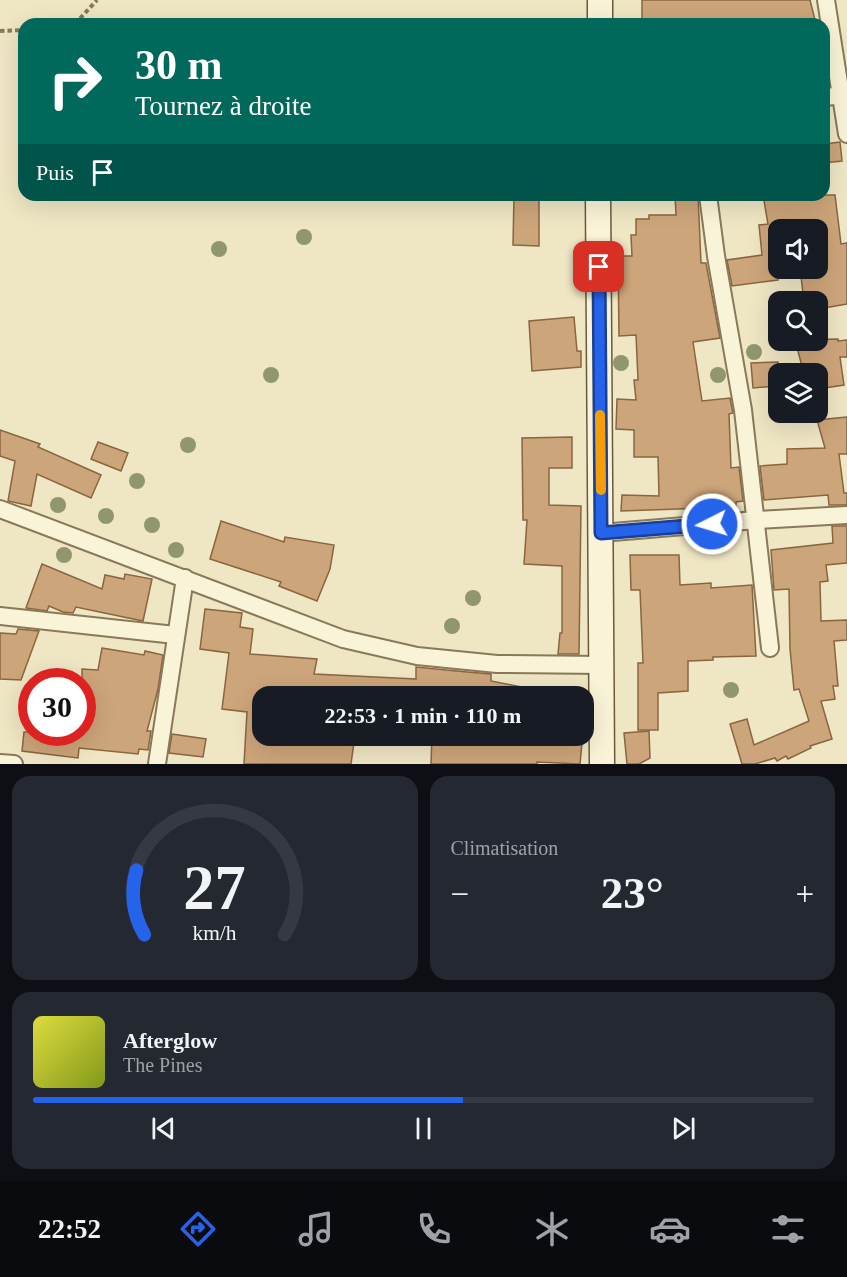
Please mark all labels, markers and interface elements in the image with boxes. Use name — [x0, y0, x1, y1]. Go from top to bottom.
icon: right — [36, 42, 114, 120]
text: 30 m — [135, 42, 223, 88]
text: Tournez à droite — [135, 91, 312, 121]
icon: arrive — [86, 156, 119, 189]
text: Puis — [36, 160, 74, 185]
map controls — [768, 219, 828, 423]
button: sound — [768, 219, 828, 279]
pin — [573, 241, 624, 292]
icon: arrive — [582, 250, 615, 283]
button: search — [768, 291, 828, 351]
button: layers — [768, 363, 828, 423]
position arrow — [680, 492, 744, 556]
speed limit sign: 30 — [18, 668, 96, 746]
text: 22:53 · 1 min · 110 m — [325, 703, 521, 728]
text: Climatisation — [451, 837, 558, 859]
text: 27 — [184, 853, 246, 922]
text: 23° — [601, 868, 664, 918]
text: − — [451, 876, 469, 912]
text: + — [795, 876, 814, 912]
text: km/h — [193, 921, 237, 945]
text: Afterglow — [123, 1028, 217, 1053]
text: The Pines — [123, 1054, 202, 1076]
icon: previous — [147, 1112, 180, 1145]
icon: pause — [407, 1112, 440, 1145]
icon: next — [667, 1112, 700, 1145]
icon: directions — [177, 1208, 219, 1250]
icon: music — [295, 1208, 337, 1250]
icon: phone — [413, 1208, 455, 1250]
icon: climate — [531, 1208, 573, 1250]
icon: car — [649, 1208, 691, 1250]
icon: filters — [767, 1208, 809, 1250]
text: 22:52 — [38, 1214, 101, 1244]

